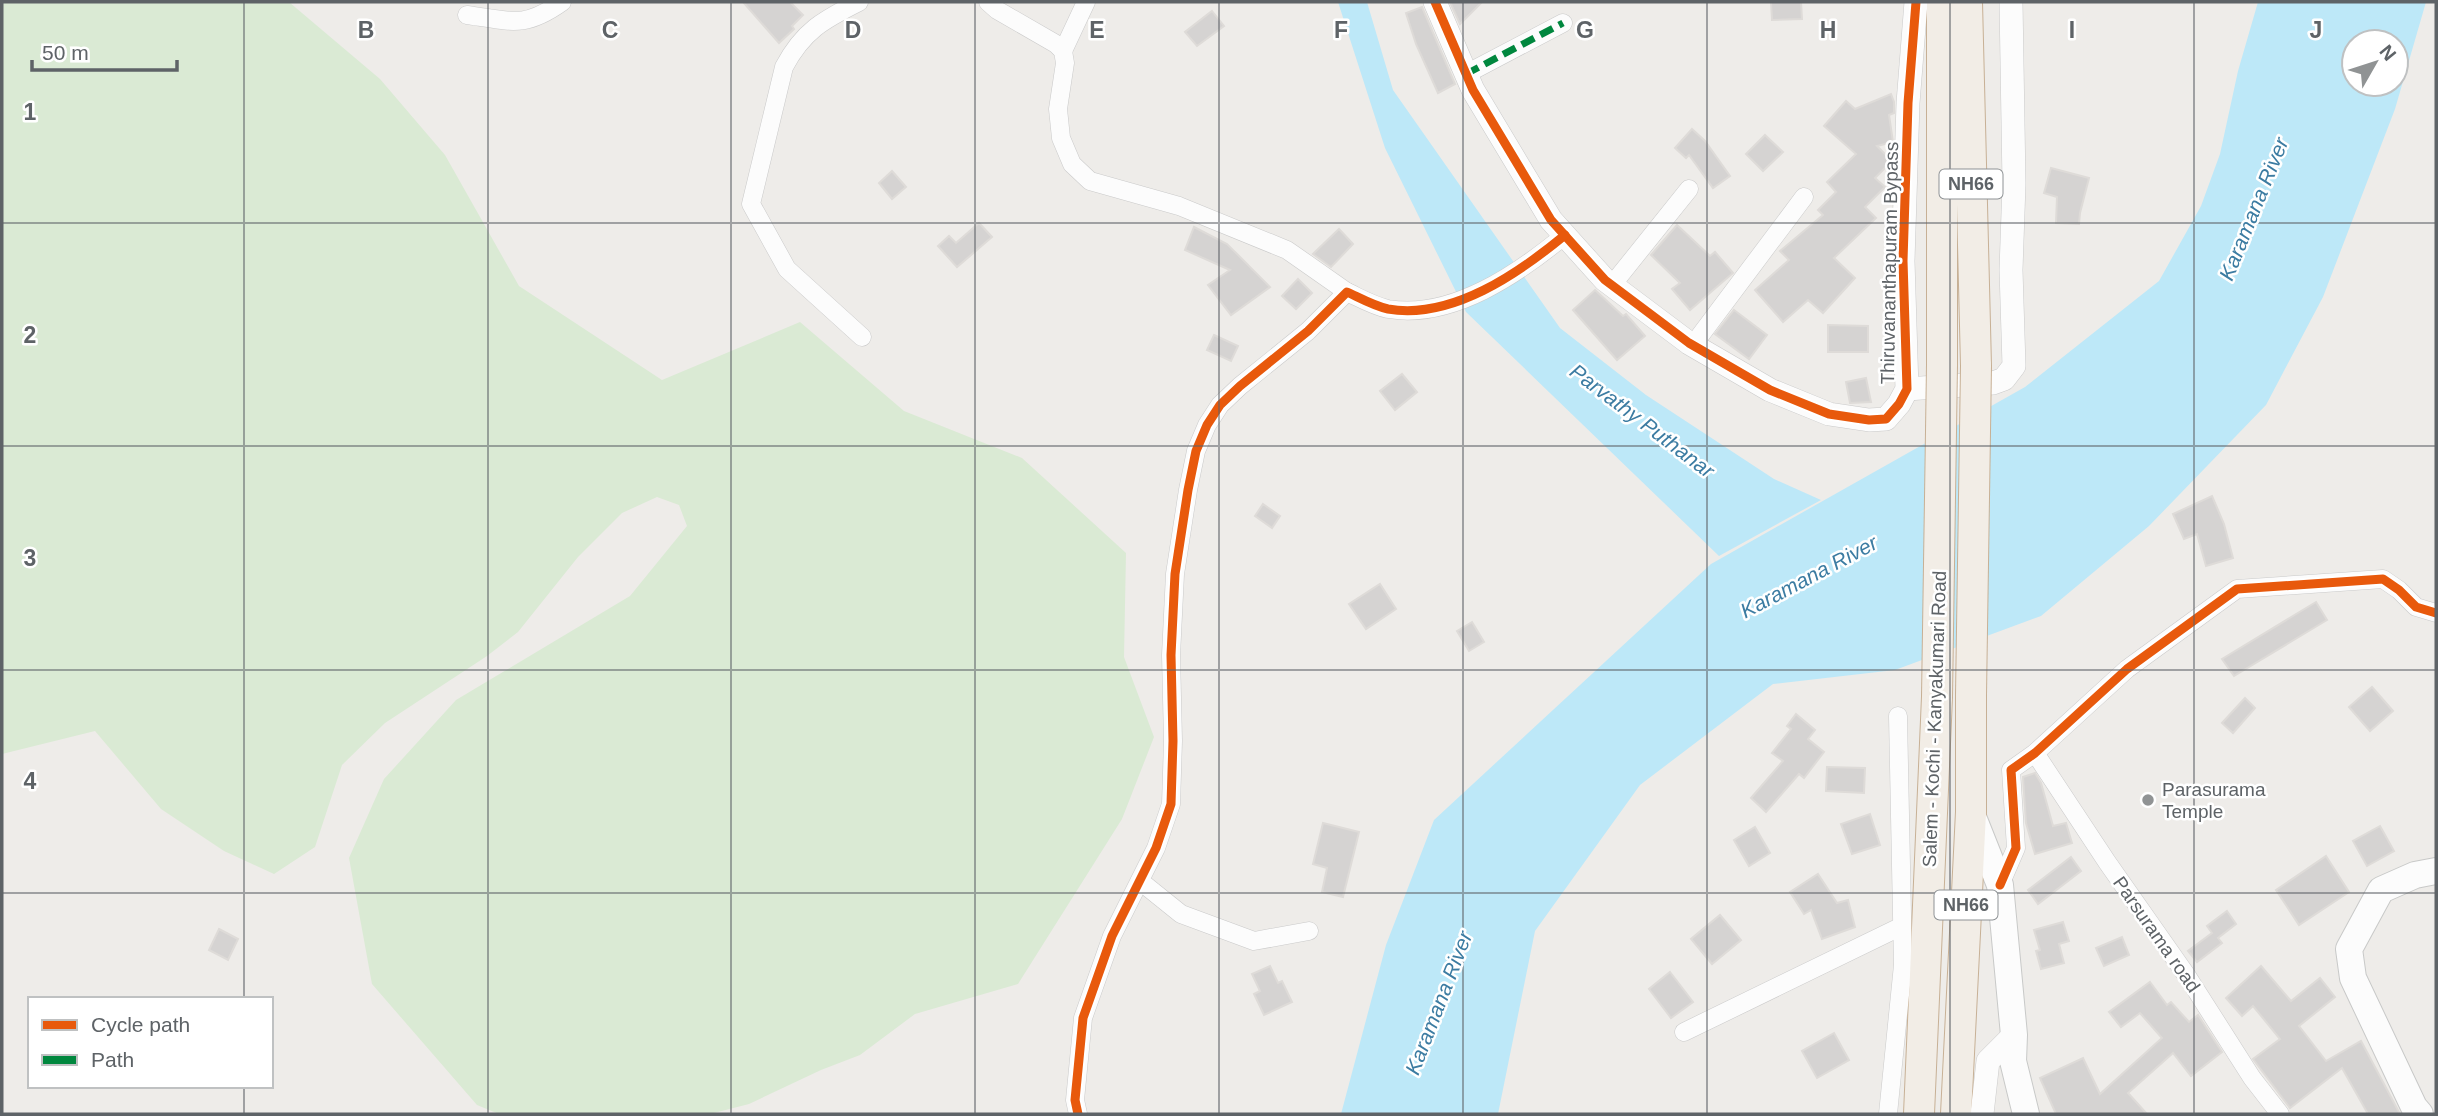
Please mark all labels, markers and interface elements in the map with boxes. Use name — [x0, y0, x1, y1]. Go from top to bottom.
text: B — [358, 17, 374, 43]
text: C — [602, 17, 618, 43]
text: D — [845, 17, 861, 43]
text: E — [1089, 17, 1105, 43]
text: F — [1334, 17, 1348, 43]
text: G — [1576, 17, 1594, 43]
text: H — [1820, 17, 1836, 43]
text: I — [2069, 17, 2075, 43]
text: J — [2310, 17, 2322, 43]
scale bar — [32, 28, 177, 72]
north arrow — [2340, 28, 2410, 98]
text: 50 m — [42, 41, 89, 64]
text: N — [2375, 41, 2400, 65]
text: 1 — [24, 99, 37, 125]
water label: Karamana River — [2214, 133, 2293, 283]
street label: Thiruvananthapuram Bypass — [1877, 141, 1902, 385]
road number: NH66 — [1940, 169, 2002, 198]
text: 2 — [24, 322, 36, 348]
water label: Parvathy Puthanar — [1566, 359, 1719, 483]
water label: Karamana River — [1736, 530, 1882, 622]
text: 3 — [24, 545, 36, 571]
street label: Salem - Kochi - Kanyakumari Road — [1919, 570, 1950, 868]
text: 4 — [24, 768, 37, 794]
place label: Parasurama Temple — [2162, 779, 2266, 822]
marker: Parasurama Temple — [2140, 792, 2156, 808]
street label: Parsurama road — [2109, 872, 2204, 996]
road number: NH66 — [1934, 890, 1997, 920]
water label: Karamana River — [1401, 927, 1477, 1078]
legend — [28, 997, 273, 1088]
text: Cycle path — [91, 1013, 190, 1036]
text: Path — [91, 1048, 134, 1071]

